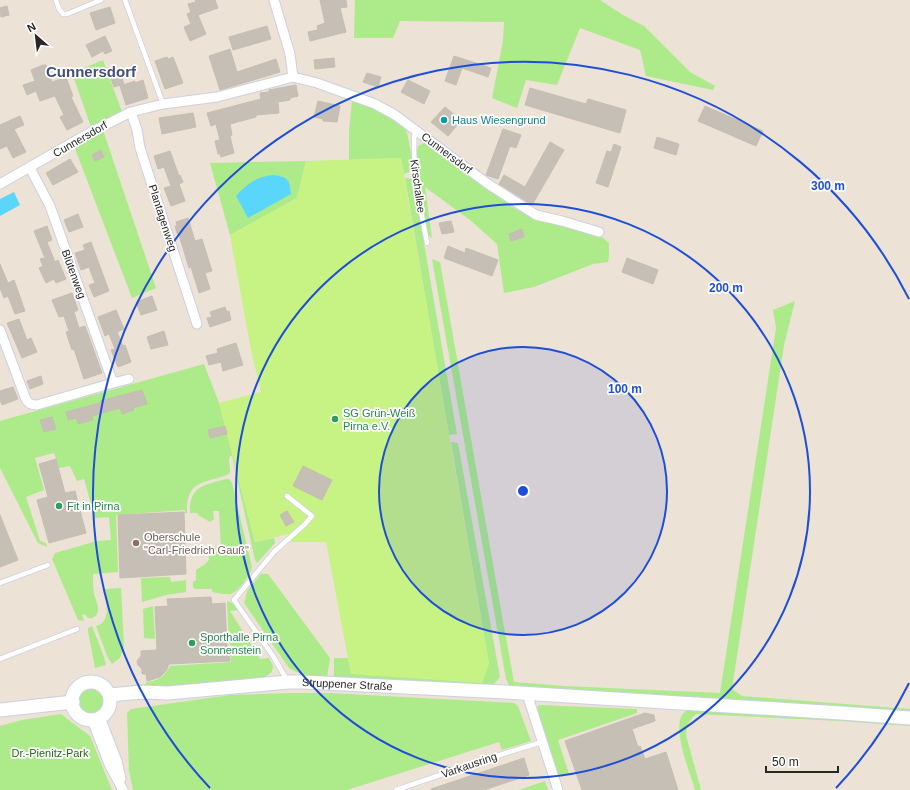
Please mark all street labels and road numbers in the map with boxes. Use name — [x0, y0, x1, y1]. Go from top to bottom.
street label: Cunnersdorf — [51, 118, 110, 159]
street label: Cunnersdorf — [419, 130, 476, 177]
street label: Kirschallee — [408, 159, 428, 213]
street label: Plantagenweg — [147, 183, 179, 253]
street label: Blütenweg — [60, 248, 88, 300]
street label: Struppener Straße — [302, 676, 393, 692]
street label: Varkausring — [440, 750, 498, 780]

